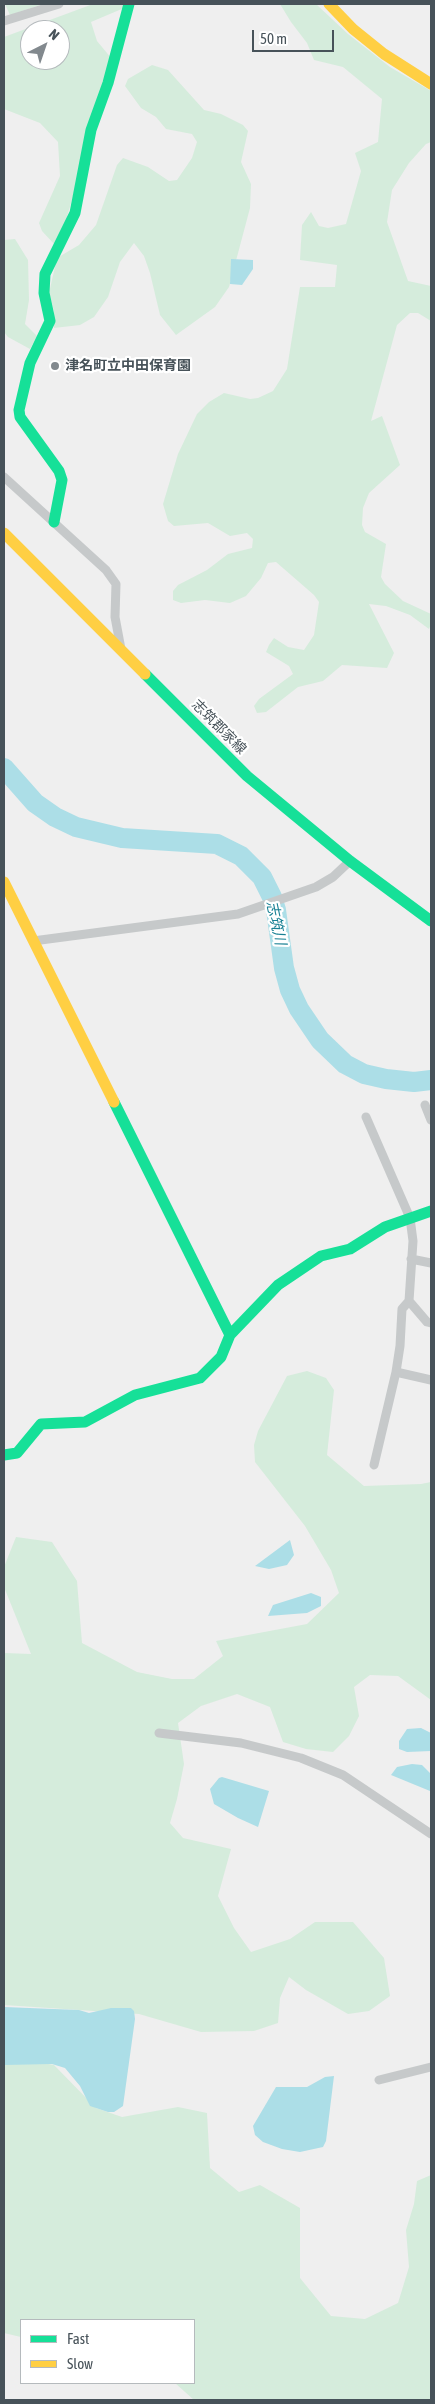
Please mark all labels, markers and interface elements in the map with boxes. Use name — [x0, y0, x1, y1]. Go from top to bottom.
north arrow — [20, 20, 70, 70]
scale bar — [255, 20, 338, 52]
text: N — [46, 26, 63, 43]
text: 50 m — [260, 30, 287, 47]
place label: 津名町立中田保育園 — [65, 358, 191, 374]
marker: 津名町立中田保育園 — [49, 360, 61, 372]
street label: 志筑郡家線 — [188, 696, 250, 758]
water label: 志筑川 — [263, 899, 289, 947]
legend — [20, 2319, 195, 2384]
text: Fast — [67, 2330, 89, 2347]
text: Slow — [67, 2355, 93, 2372]

